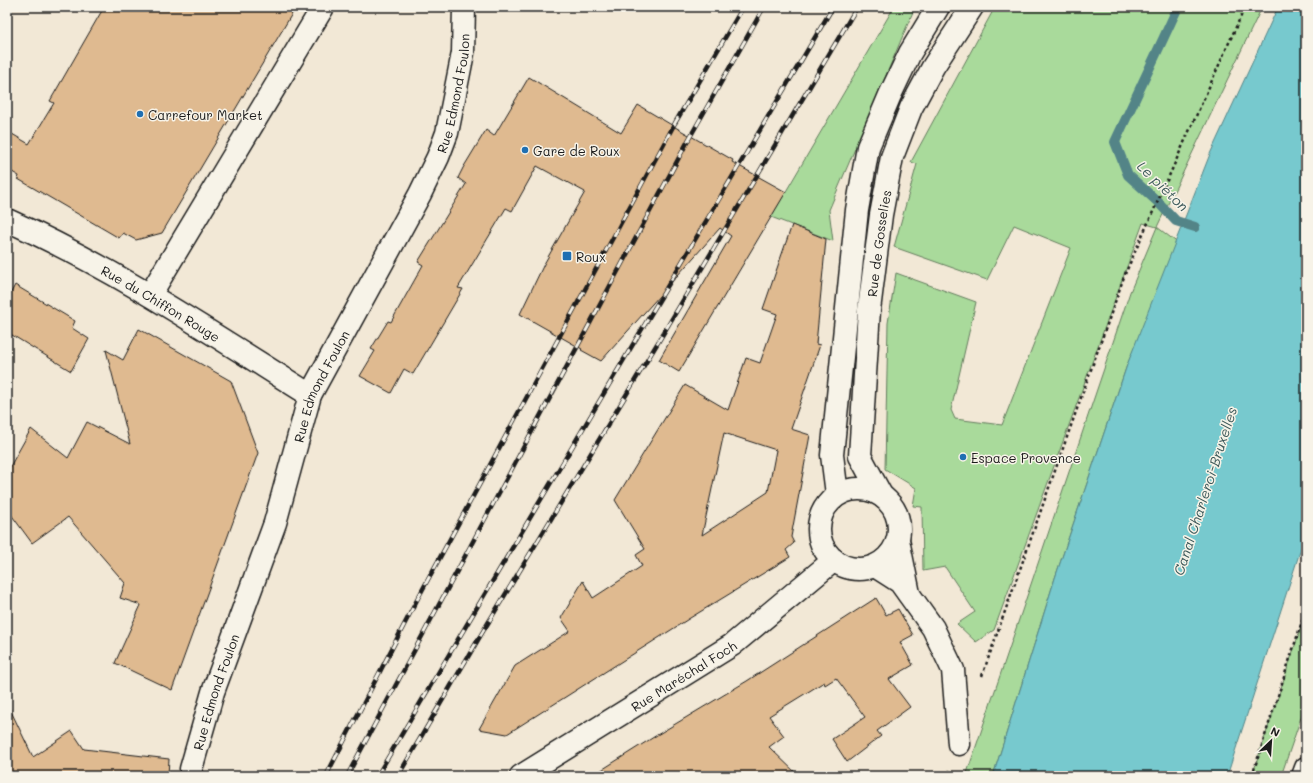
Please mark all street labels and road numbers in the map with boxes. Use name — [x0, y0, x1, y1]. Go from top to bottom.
street label: Rue Edmond Foulon — [432, 33, 472, 155]
street label: Rue de Gosselies — [862, 188, 894, 298]
street label: Rue du Chiffon Rouge — [98, 261, 224, 345]
street label: Rue Edmond Foulon — [289, 327, 352, 444]
street label: Rue Edmond Foulon — [188, 631, 242, 752]
street label: Rue Maréchal Foch — [627, 636, 739, 714]

